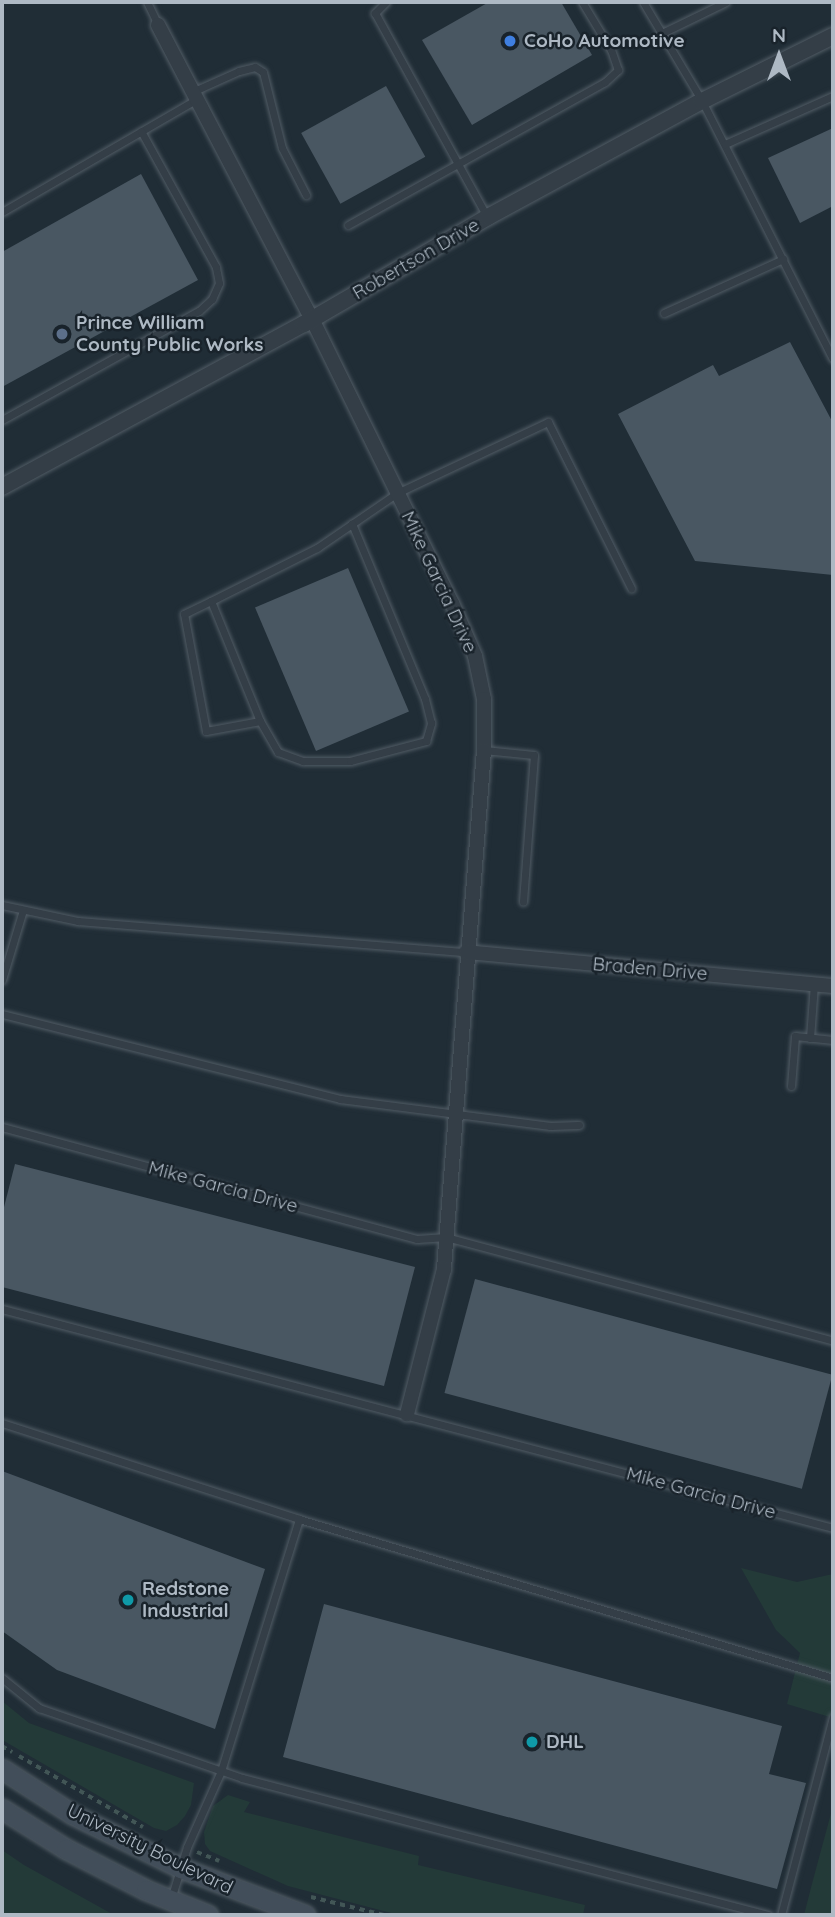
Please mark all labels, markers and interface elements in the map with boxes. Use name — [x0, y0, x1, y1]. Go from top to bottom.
north arrow — [744, 21, 814, 91]
text: N — [772, 23, 786, 47]
place label: CoHo Automotive — [524, 30, 685, 52]
marker: CoHo Automotive — [502, 33, 518, 49]
street label: Robertson Drive — [348, 213, 484, 305]
place label: Prince William County Public Works — [76, 312, 263, 356]
marker: Prince William County Public Works — [54, 326, 70, 342]
street label: Mike Garcia Drive — [396, 508, 482, 656]
street label: Braden Drive — [592, 953, 708, 985]
street label: Mike Garcia Drive — [146, 1156, 300, 1218]
street label: Mike Garcia Drive — [624, 1462, 778, 1524]
place label: Redstone Industrial — [142, 1578, 229, 1622]
marker: Redstone Industrial — [120, 1592, 136, 1608]
place label: DHL — [546, 1731, 584, 1753]
marker: DHL — [524, 1734, 540, 1750]
street label: University Boulevard — [63, 1799, 237, 1899]

